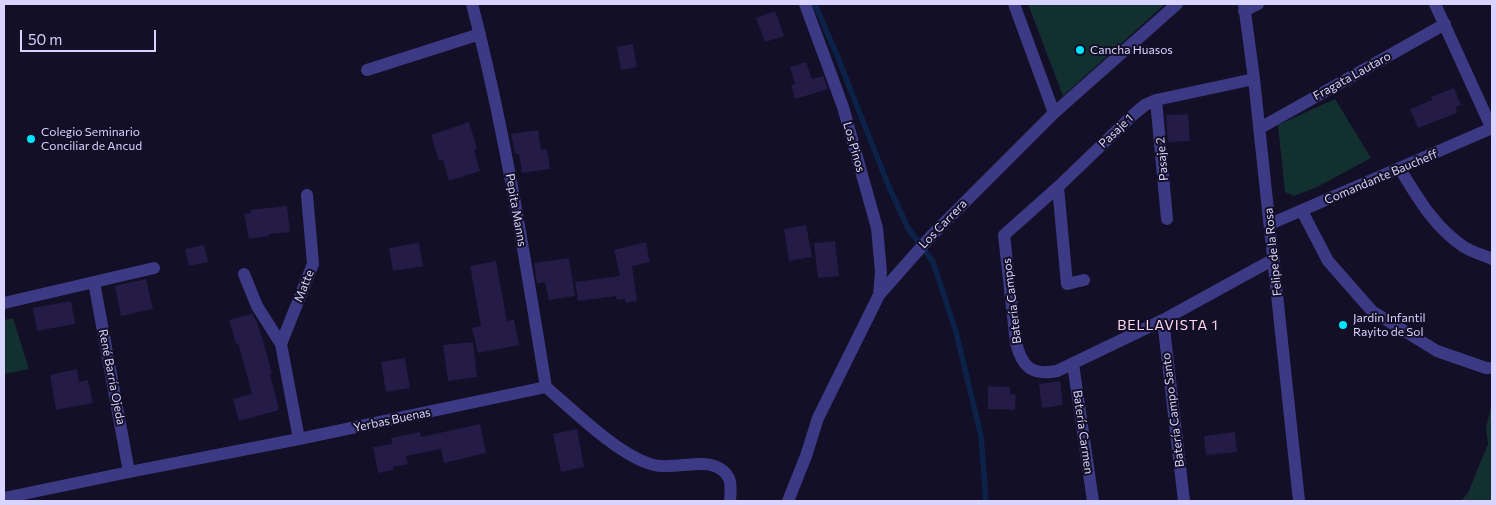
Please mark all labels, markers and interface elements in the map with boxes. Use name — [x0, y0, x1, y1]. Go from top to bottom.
scale bar — [22, 20, 159, 52]
text: 50 m — [28, 30, 62, 48]
place label: Cancha Huasos — [1090, 43, 1173, 57]
marker: Cancha Huasos — [1074, 44, 1086, 56]
street label: Fragata Lautaro — [1311, 49, 1393, 103]
street label: Pasaje 1 — [1096, 111, 1136, 151]
street label: Los Pinos — [840, 120, 868, 174]
place label: Colegio Seminario Conciliar de Ancud — [41, 125, 142, 153]
marker: Colegio Seminario Conciliar de Ancud — [25, 133, 37, 145]
street label: Pasaje 2 — [1153, 137, 1171, 181]
street label: Comandante Baucheff — [1322, 147, 1440, 207]
street label: Pepita Manns — [502, 172, 530, 248]
street label: Los Carrera — [916, 196, 970, 252]
street label: Felipe de la Rosa — [1261, 207, 1285, 297]
street label: Batería Campos — [1000, 257, 1024, 345]
street label: Matte — [291, 268, 317, 304]
place label: Jardin Infantil Rayito de Sol — [1353, 311, 1426, 339]
district label: BELLAVISTA 1 — [1116, 317, 1220, 333]
marker: Jardin Infantil Rayito de Sol — [1337, 319, 1349, 331]
street label: René Barría Ojeda — [96, 328, 128, 426]
street label: Batería Campo Santo — [1159, 352, 1187, 468]
street label: Batería Carmen — [1070, 389, 1096, 475]
street label: Yerbas Buenas — [352, 405, 432, 435]

